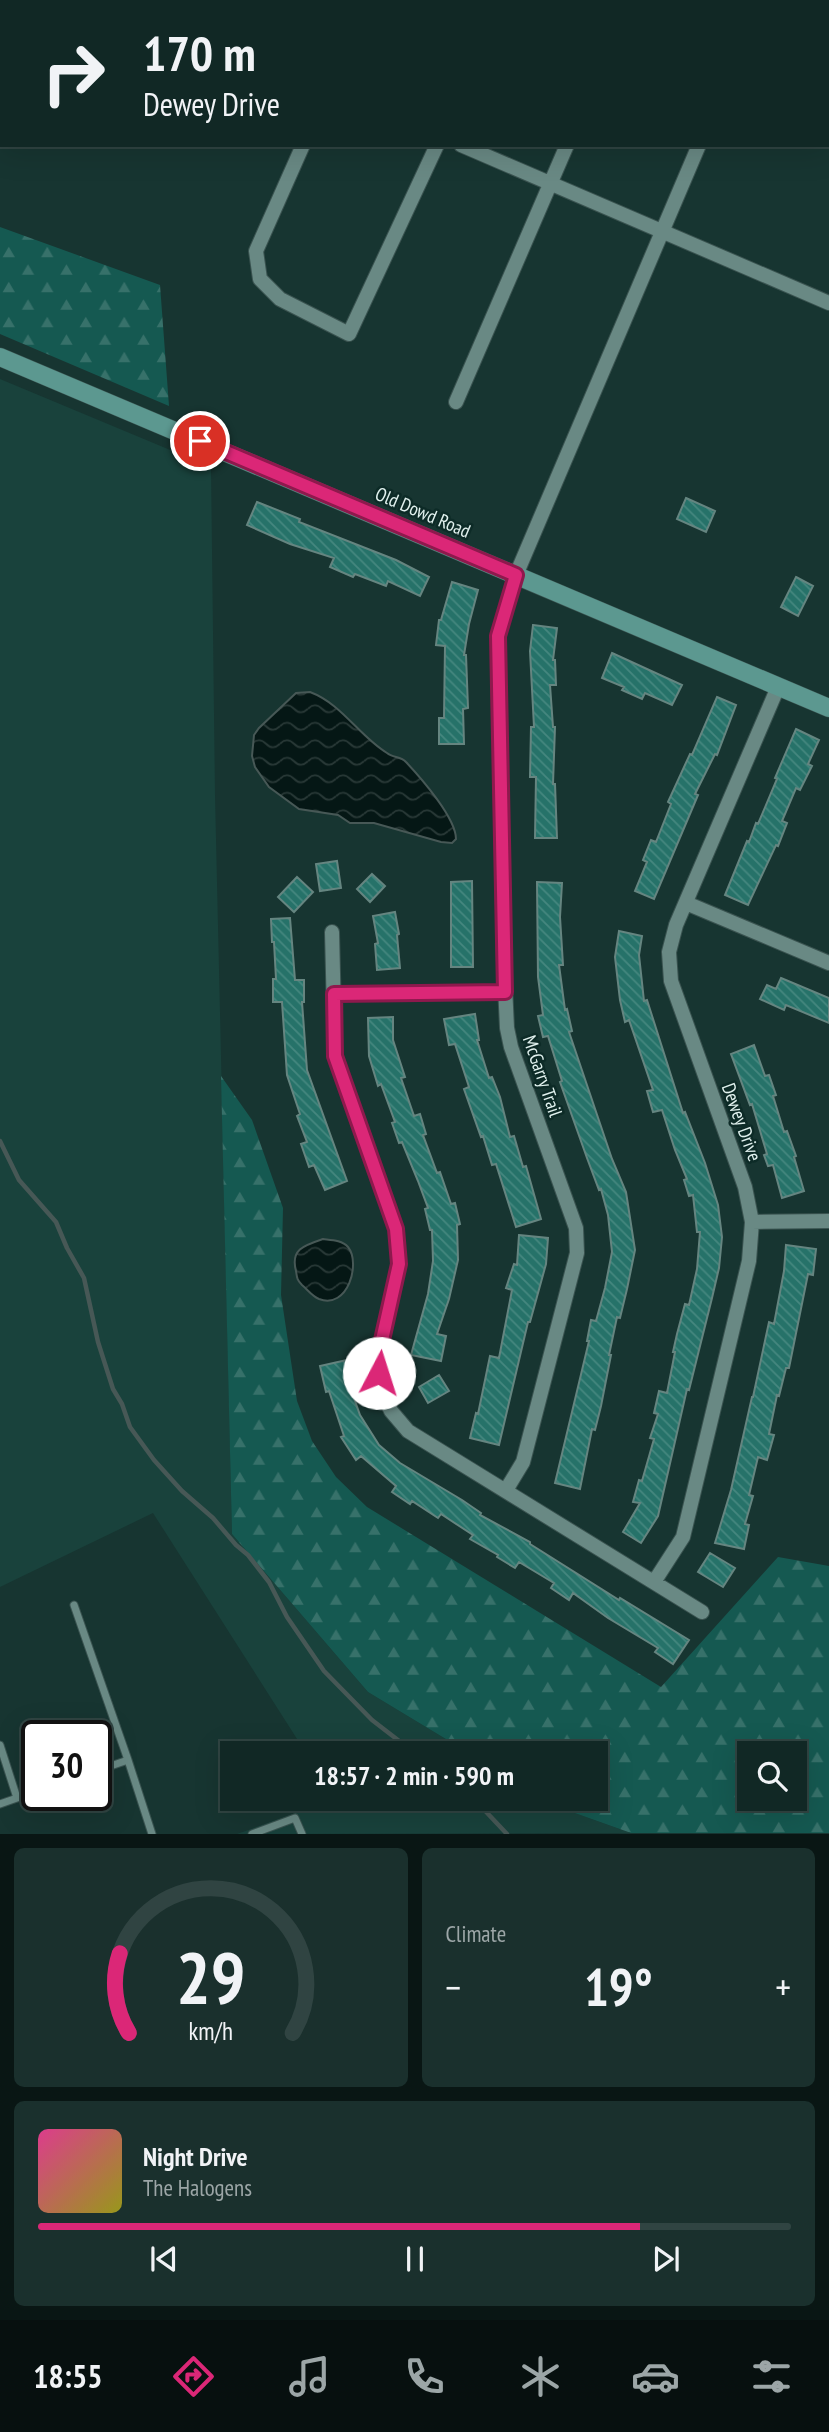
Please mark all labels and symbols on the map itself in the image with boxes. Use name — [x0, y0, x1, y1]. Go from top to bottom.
pin — [170, 411, 230, 471]
street label: Old Dowd Road — [372, 481, 474, 543]
street label: McGarry Trail — [518, 1032, 568, 1120]
street label: Dewey Drive — [717, 1080, 767, 1164]
position arrow — [342, 1336, 416, 1410]
speed limit sign: 30 — [21, 1720, 112, 1811]

